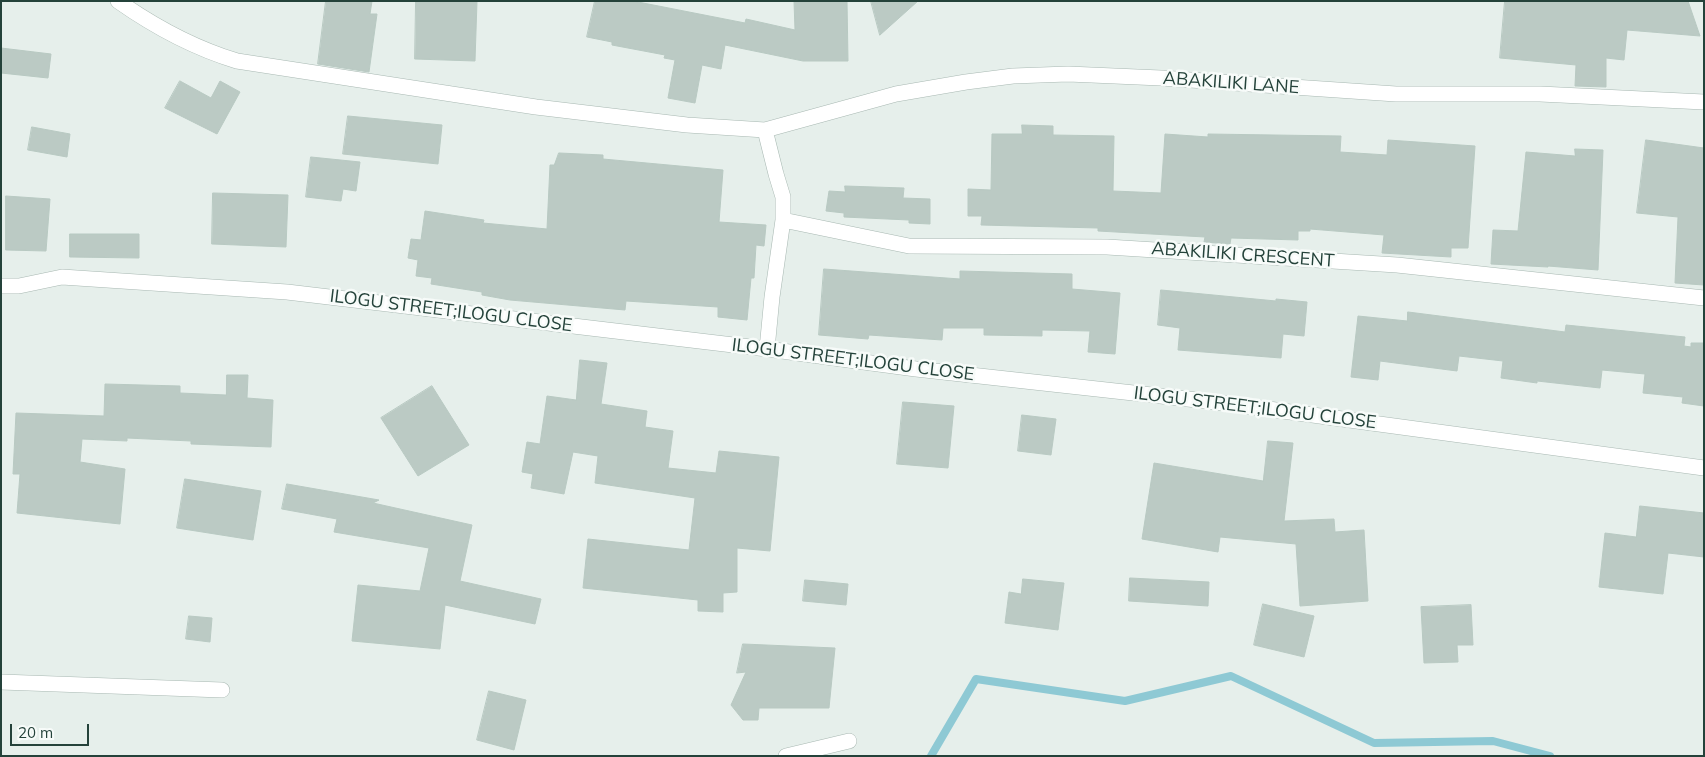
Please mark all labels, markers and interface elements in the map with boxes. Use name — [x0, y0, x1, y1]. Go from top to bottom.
street label: ABAKILIKI LANE — [1162, 67, 1300, 99]
street label: ABAKILIKI CRESCENT — [1151, 238, 1335, 272]
street label: ILOGU STREET;ILOGU CLOSE — [329, 285, 573, 337]
street label: ILOGU STREET;ILOGU CLOSE — [731, 334, 975, 386]
street label: ILOGU STREET;ILOGU CLOSE — [1133, 382, 1377, 434]
scale bar — [12, 714, 91, 746]
text: 20 m — [18, 723, 53, 742]

